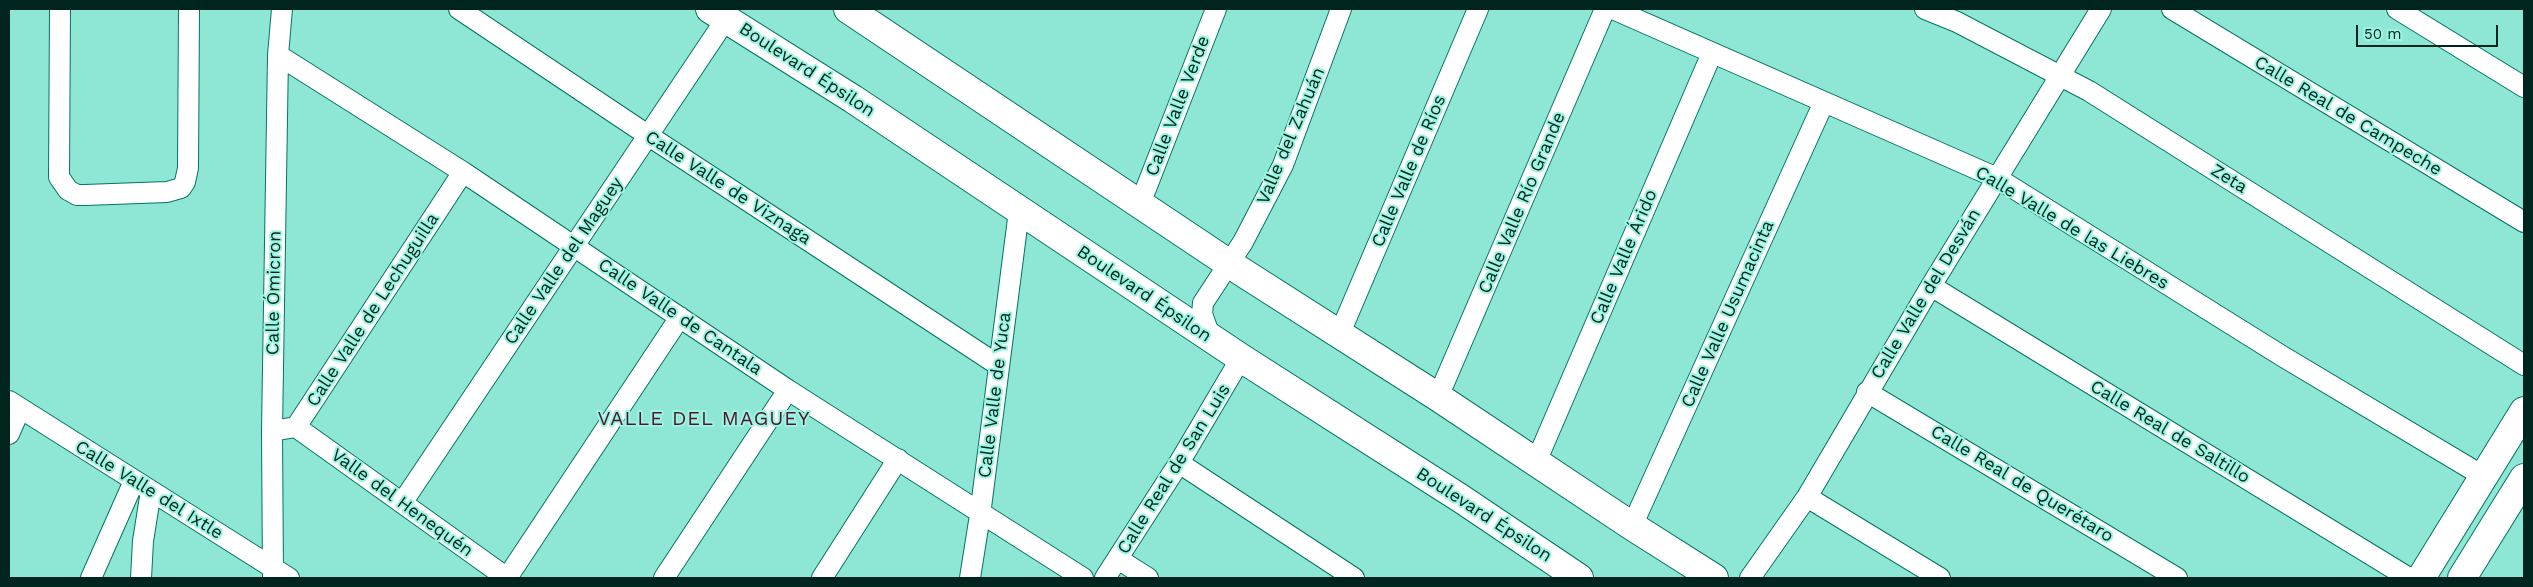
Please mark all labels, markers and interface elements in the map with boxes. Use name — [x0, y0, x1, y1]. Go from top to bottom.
scale bar — [2358, 15, 2500, 47]
street label: Boulevard Épsilon — [735, 18, 879, 122]
text: 50 m — [2364, 25, 2401, 43]
street label: Calle Valle Verde — [1141, 33, 1215, 179]
street label: Calle Real de Campeche — [2250, 51, 2446, 181]
street label: Valle del Zahuán — [1252, 64, 1330, 208]
street label: Calle Valle de Ríos — [1367, 92, 1451, 250]
street label: Calle Valle Río Grande — [1474, 109, 1570, 297]
street label: Calle Valle de Viznaga — [641, 126, 815, 250]
street label: Zeta — [2207, 160, 2251, 198]
street label: Calle Valle de las Liebres — [1971, 162, 2173, 294]
street label: Calle Valle del Maguey — [500, 173, 628, 349]
street label: Calle Valle Árido — [1586, 186, 1662, 328]
street label: Calle Valle del Desván — [1867, 205, 1985, 383]
street label: Calle Valle de Lechuguilla — [302, 209, 444, 411]
street label: Calle Valle Usumacinta — [1677, 217, 1779, 411]
street label: Calle Ómicron — [262, 231, 286, 355]
street label: Boulevard Épsilon — [1073, 241, 1215, 347]
street label: Calle Valle de Cantala — [594, 254, 766, 380]
street label: Calle Valle de Yuca — [974, 311, 1016, 479]
street label: Calle Real de Saltillo — [2086, 376, 2254, 488]
street label: Calle Real de San Luis — [1113, 380, 1235, 558]
district label: VALLE DEL MAGUEY — [595, 407, 813, 431]
street label: Calle Real de Querétaro — [1927, 421, 2117, 547]
street label: Calle Valle del Ixtle — [71, 436, 227, 544]
street label: Valle del Henequén — [327, 444, 477, 562]
street label: Boulevard Épsilon — [1412, 463, 1556, 567]

